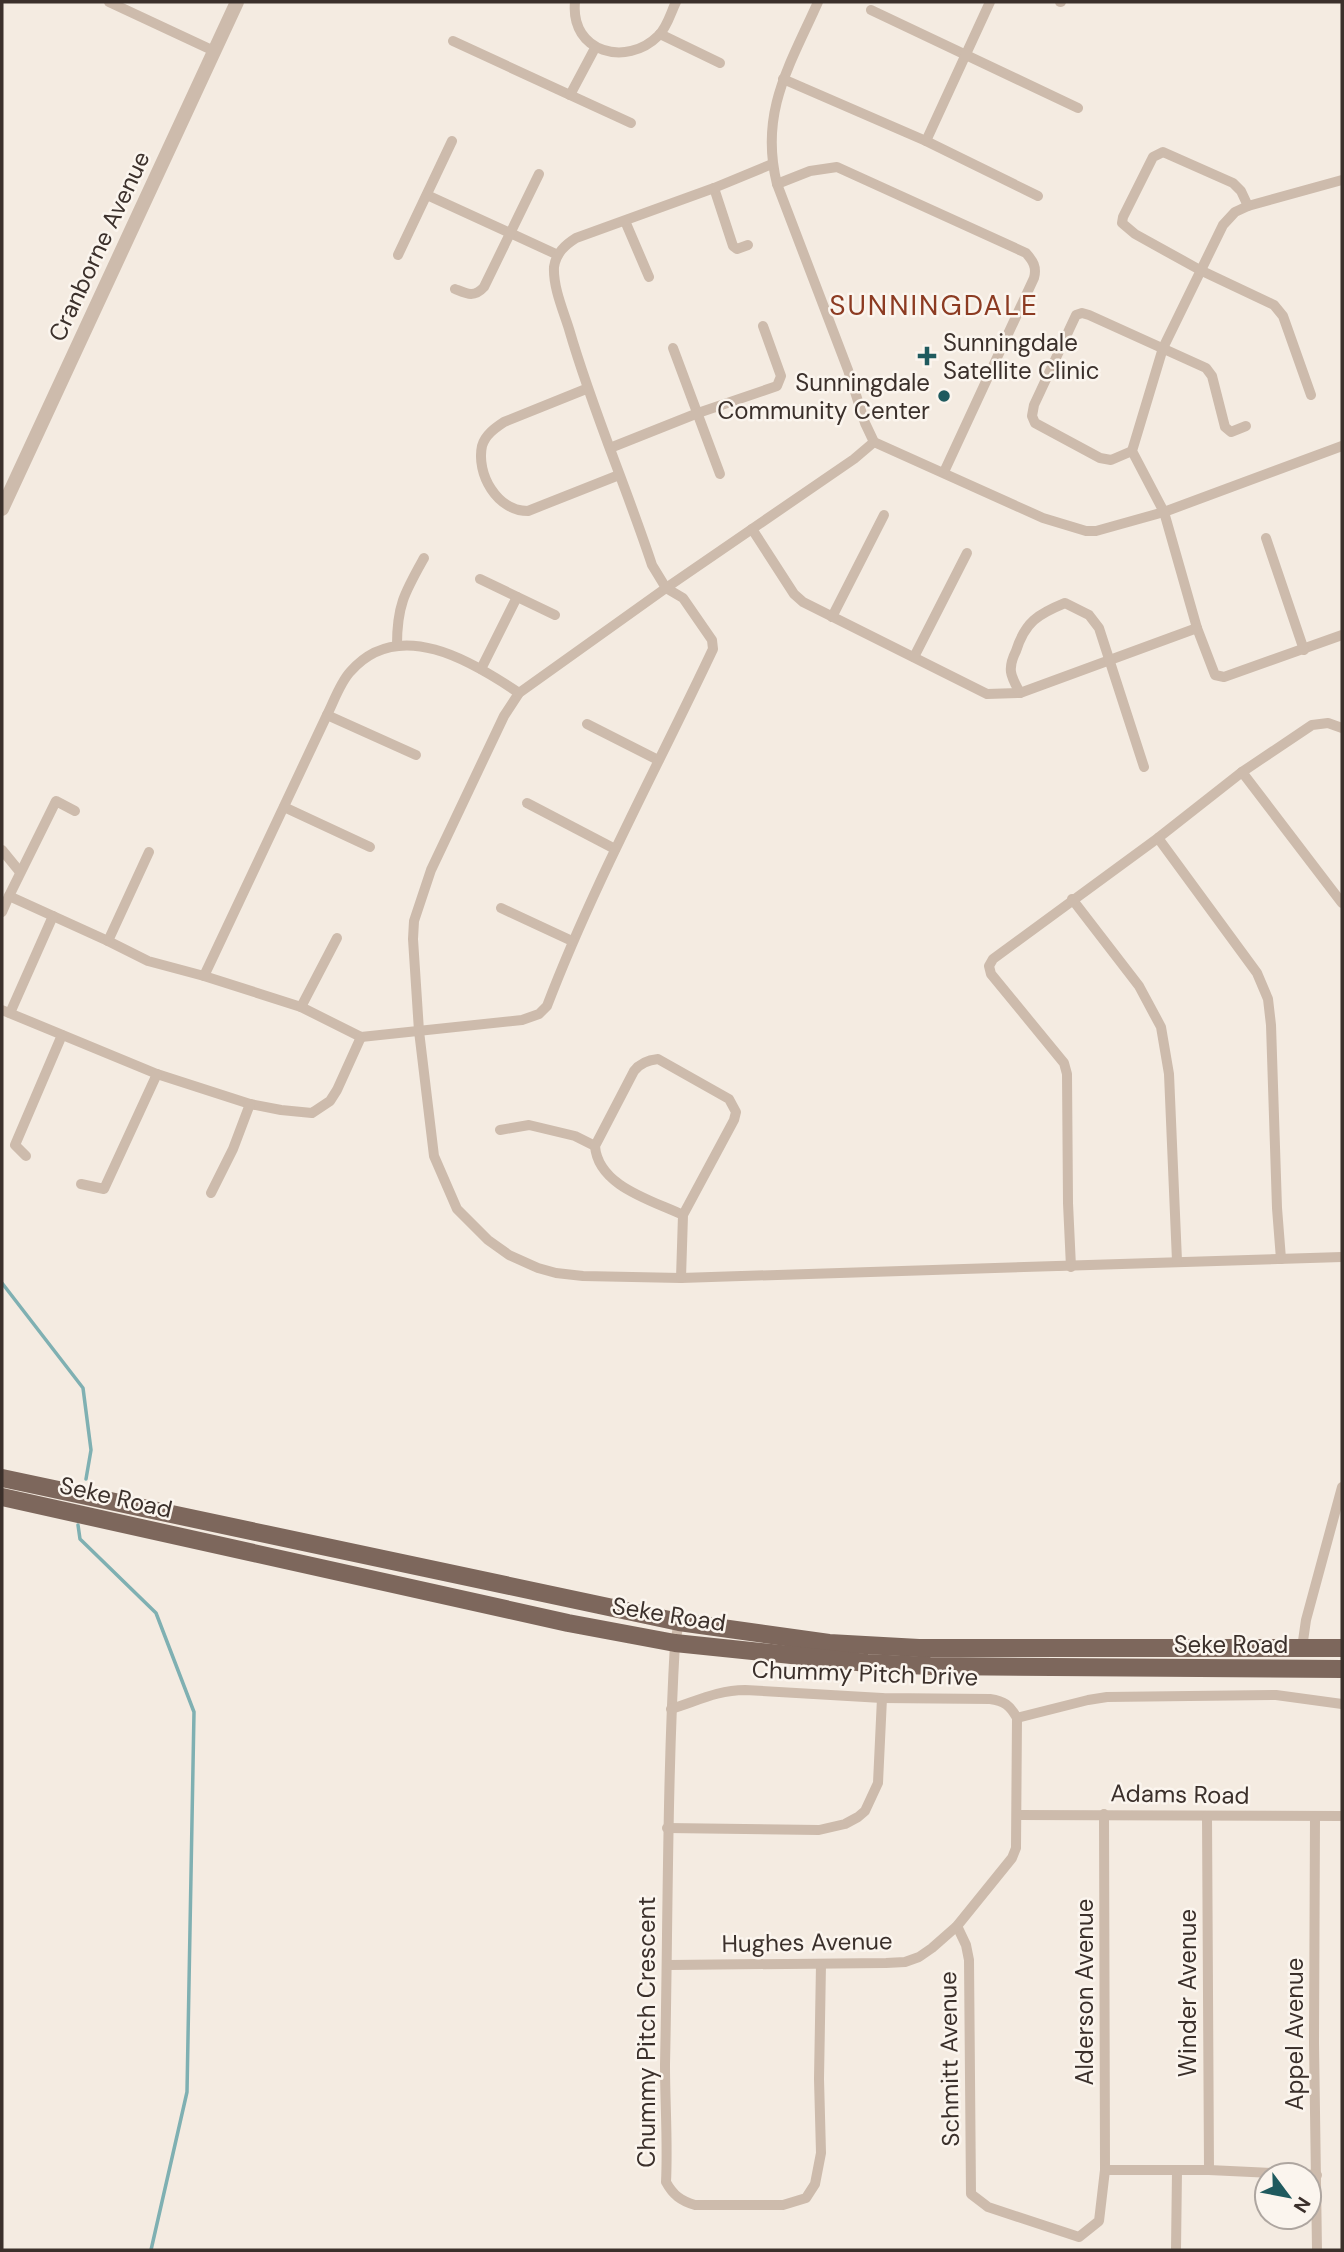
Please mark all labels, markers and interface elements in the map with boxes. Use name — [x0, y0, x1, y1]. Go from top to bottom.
street label: Cranborne Avenue — [41, 146, 157, 346]
district label: SUNNINGDALE — [829, 287, 1039, 324]
place label: Sunningdale Satellite Clinic — [943, 327, 1099, 386]
marker: Sunningdale Satellite Clinic — [917, 346, 937, 366]
place label: Sunningdale Community Center — [717, 367, 930, 426]
marker: Sunningdale Community Center — [936, 388, 952, 404]
street label: Seke Road — [57, 1469, 175, 1525]
street label: Seke Road — [610, 1590, 728, 1638]
street label: Seke Road — [1174, 1629, 1288, 1660]
street label: Chummy Pitch Drive — [751, 1654, 979, 1692]
street label: Adams Road — [1110, 1777, 1250, 1811]
street label: Chummy Pitch Crescent — [631, 1896, 662, 2168]
street label: Alderson Avenue — [1069, 1899, 1100, 2085]
street label: Winder Avenue — [1172, 1909, 1203, 2077]
street label: Hughes Avenue — [721, 1925, 893, 1959]
street label: Appel Avenue — [1279, 1958, 1310, 2110]
street label: Schmitt Avenue — [932, 1971, 966, 2147]
north arrow — [1253, 2161, 1323, 2231]
text: N — [1288, 2192, 1316, 2217]

